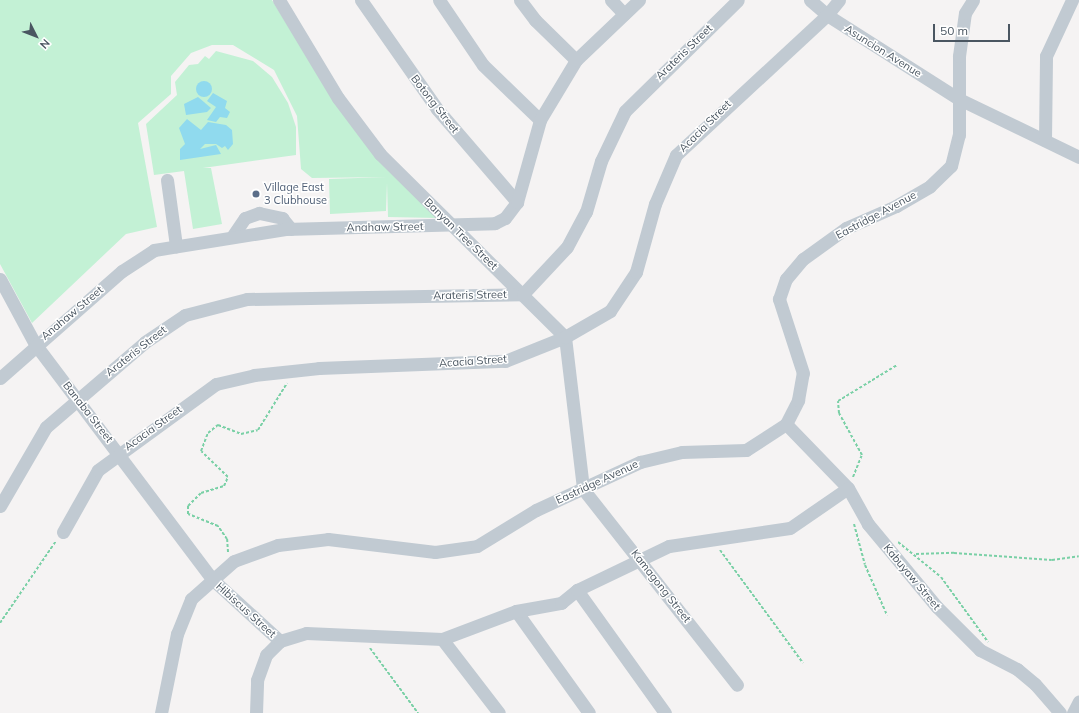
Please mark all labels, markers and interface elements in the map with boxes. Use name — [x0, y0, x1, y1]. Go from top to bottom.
north arrow — [16, 16, 56, 56]
scale bar — [935, 16, 1012, 42]
street label: Arateris Street — [653, 22, 715, 82]
street label: Asuncion Avenue — [842, 22, 924, 80]
text: 50 m — [940, 23, 968, 38]
text: N — [37, 36, 53, 52]
street label: Botong Street — [408, 72, 462, 136]
street label: Acacia Street — [676, 97, 734, 155]
place label: Village East 3 Clubhouse — [264, 181, 327, 207]
street label: Eastridge Avenue — [834, 188, 918, 242]
marker: Village East 3 Clubhouse — [251, 189, 261, 199]
street label: Banyan Tree Street — [421, 196, 501, 272]
street label: Anahaw Street — [346, 220, 424, 234]
street label: Anahaw Street — [38, 283, 106, 343]
street label: Arateris Street — [433, 288, 507, 302]
street label: Arateris Street — [103, 323, 169, 379]
street label: Acacia Street — [439, 352, 507, 370]
street label: Banaba Street — [60, 379, 116, 445]
street label: Acacia Street — [122, 403, 184, 453]
street label: Eastridge Avenue — [554, 457, 640, 507]
street label: Kabuyaw Street — [881, 541, 943, 613]
street label: Kamagong Street — [628, 547, 694, 625]
street label: Hibiscus Street — [213, 580, 279, 640]

